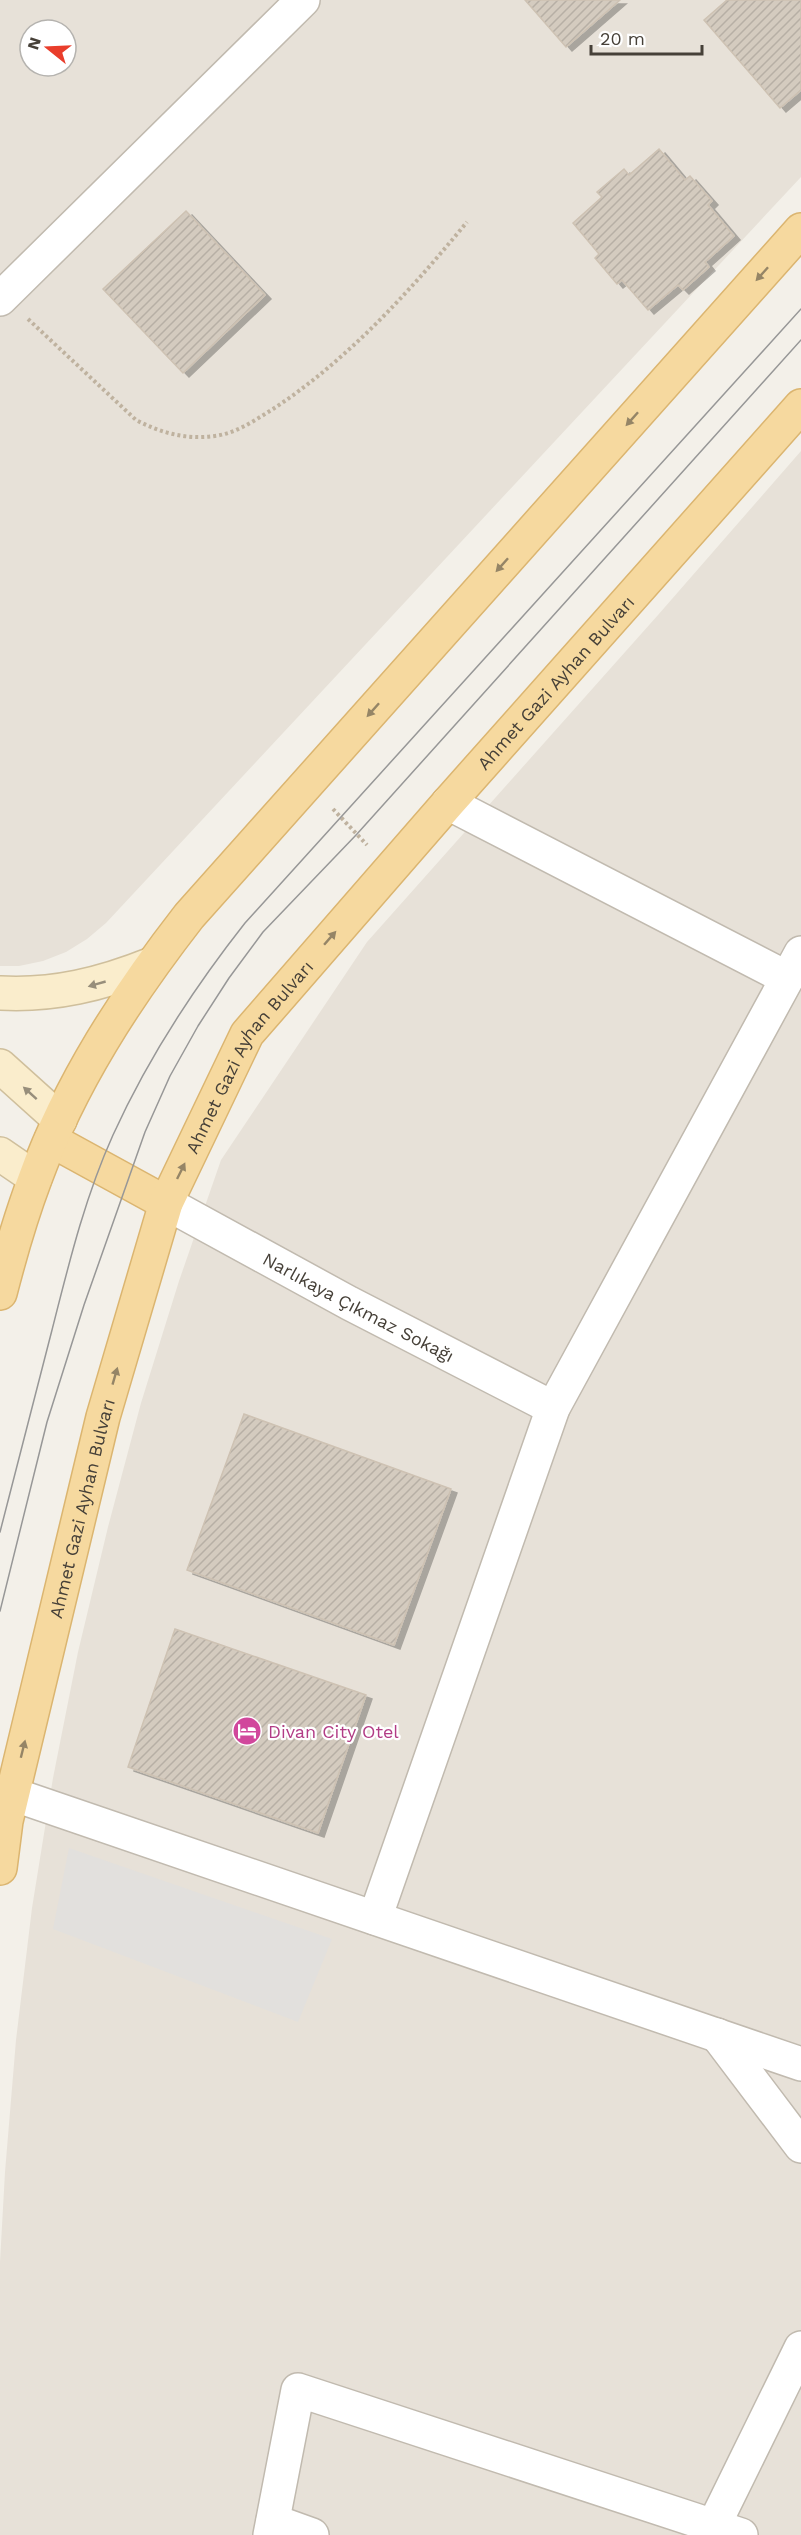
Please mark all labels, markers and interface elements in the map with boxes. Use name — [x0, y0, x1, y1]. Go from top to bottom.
north arrow — [18, 18, 78, 78]
scale bar — [591, 18, 702, 56]
text: 20 m — [600, 28, 645, 49]
text: N — [23, 35, 45, 52]
one-way arrow — [755, 266, 769, 281]
one-way arrow — [626, 411, 639, 426]
one-way arrow — [496, 557, 509, 572]
street label: Ahmet Gazi Ayhan Bulvarı — [472, 591, 638, 774]
one-way arrow — [366, 703, 380, 718]
one-way arrow — [323, 931, 336, 946]
street label: Ahmet Gazi Ayhan Bulvarı — [181, 956, 317, 1157]
one-way arrow — [87, 979, 106, 989]
one-way arrow — [23, 1087, 38, 1100]
one-way arrow — [176, 1163, 185, 1180]
street label: Narlıkaya Çıkmaz Sokağı — [260, 1248, 458, 1366]
one-way arrow — [111, 1367, 120, 1385]
street label: Ahmet Gazi Ayhan Bulvarı — [45, 1396, 118, 1620]
hotel icon: Divan City Otel — [231, 1715, 263, 1747]
place label: Divan City Otel — [268, 1721, 399, 1742]
one-way arrow — [18, 1740, 28, 1758]

